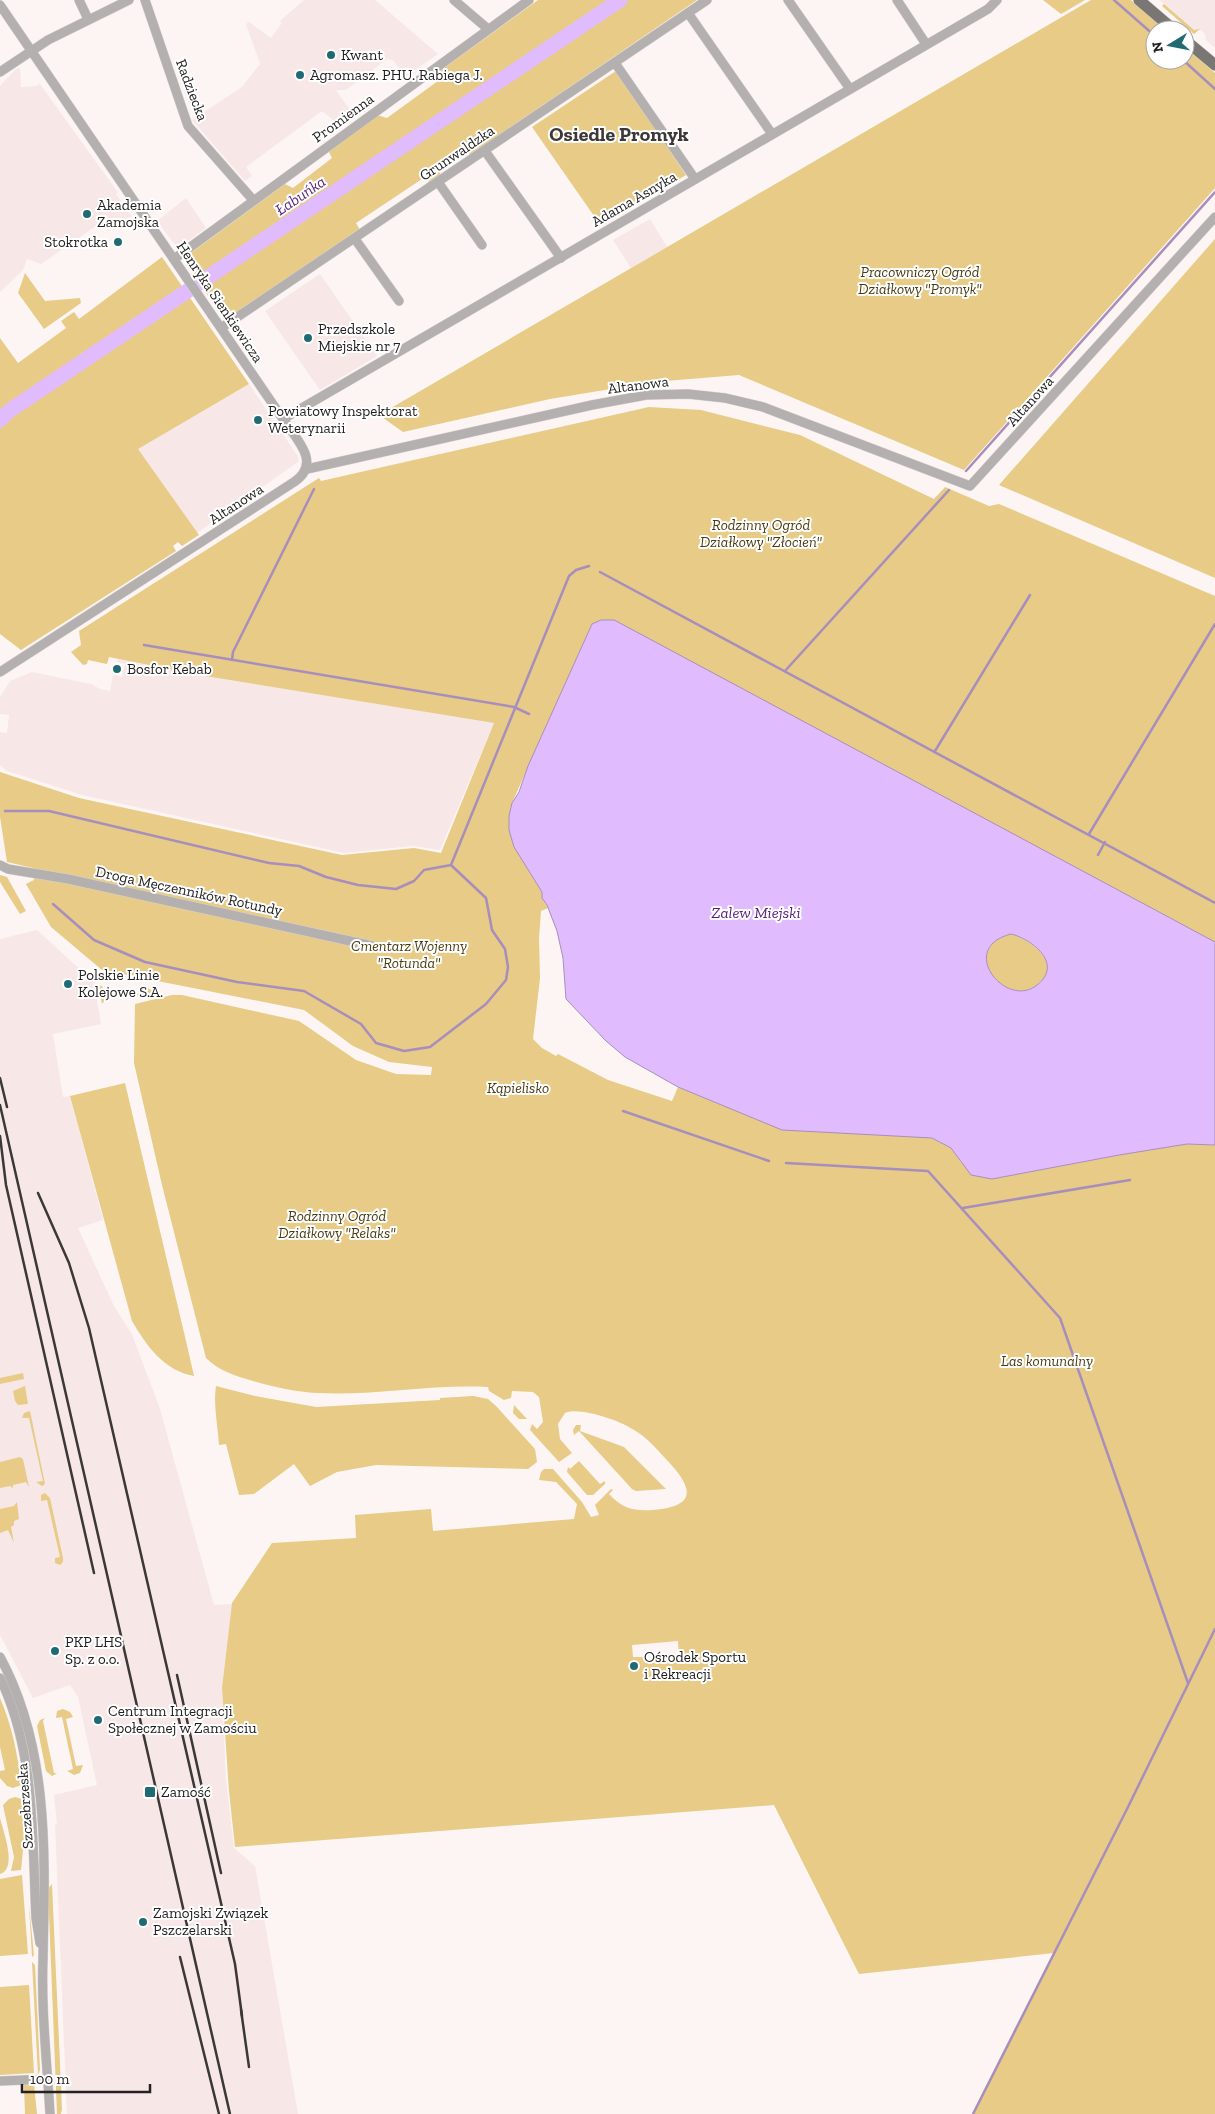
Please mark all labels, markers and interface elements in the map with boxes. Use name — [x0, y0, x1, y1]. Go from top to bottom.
north arrow — [1145, 20, 1195, 70]
text: N — [1148, 40, 1167, 54]
place label: Kwant — [341, 46, 383, 64]
marker: Kwant — [325, 49, 337, 61]
street label: Radziecka — [172, 56, 212, 124]
place label: Agromasz. PHU. Rabiega J. — [310, 66, 483, 84]
marker: Agromasz. PHU. Rabiega J. — [294, 69, 306, 81]
street label: Promienna — [309, 90, 377, 146]
street label: Grunwaldzka — [416, 121, 498, 185]
district label: Osiedle Promyk — [549, 122, 689, 146]
street label: Adama Asnyka — [588, 167, 680, 231]
water label: Łabuńka — [272, 172, 329, 219]
place label: Akademia Zamojska — [97, 196, 161, 231]
marker: Akademia Zamojska — [81, 208, 93, 220]
place label: Stokrotka — [44, 233, 108, 251]
marker: Stokrotka — [112, 236, 124, 248]
street label: Henryka Sienkiewicza — [173, 238, 267, 366]
park label: Pracowniczy Ogród Działkowy "Promyk" — [858, 263, 982, 298]
place label: Przedszkole Miejskie nr 7 — [318, 320, 400, 355]
marker: Przedszkole Miejskie nr 7 — [302, 332, 314, 344]
street label: Altanowa — [606, 372, 670, 398]
street label: Altanowa — [1003, 372, 1057, 430]
place label: Powiatowy Inspektorat Weterynarii — [268, 402, 418, 437]
marker: Powiatowy Inspektorat Weterynarii — [252, 414, 264, 426]
street label: Altanowa — [205, 480, 267, 528]
park label: Rodzinny Ogród Działkowy "Złocień" — [700, 516, 823, 551]
place label: Bosfor Kebab — [127, 660, 212, 678]
marker: Bosfor Kebab — [111, 663, 123, 675]
street label: Droga Męczenników Rotundy — [94, 862, 284, 920]
water label: Zalew Miejski — [711, 903, 801, 922]
park label: Cmentarz Wojenny "Rotunda" — [351, 937, 467, 972]
place label: Polskie Linie Kolejowe S.A. — [78, 966, 163, 1001]
marker: Polskie Linie Kolejowe S.A. — [62, 978, 74, 990]
park label: Kąpielisko — [487, 1079, 549, 1097]
park label: Rodzinny Ogród Działkowy "Relaks" — [278, 1207, 396, 1242]
park label: Las komunalny — [1001, 1352, 1093, 1370]
place label: PKP LHS Sp. z o.o. — [65, 1633, 122, 1668]
marker: PKP LHS Sp. z o.o. — [49, 1645, 61, 1657]
place label: Ośrodek Sportu i Rekreacji — [644, 1648, 747, 1683]
marker: Ośrodek Sportu i Rekreacji — [628, 1660, 640, 1672]
place label: Centrum Integracji Społecznej w Zamościu — [108, 1702, 257, 1737]
marker: Centrum Integracji Społecznej w Zamościu — [92, 1714, 104, 1726]
street label: Szczebrzeska — [13, 1763, 37, 1849]
place label: Zamość — [161, 1783, 211, 1801]
marker: Zamość — [143, 1785, 157, 1799]
place label: Zamojski Związek Pszczelarski — [153, 1904, 269, 1939]
marker: Zamojski Związek Pszczelarski — [137, 1916, 149, 1928]
scale bar — [22, 2062, 150, 2094]
text: 100 m — [30, 2070, 69, 2088]

